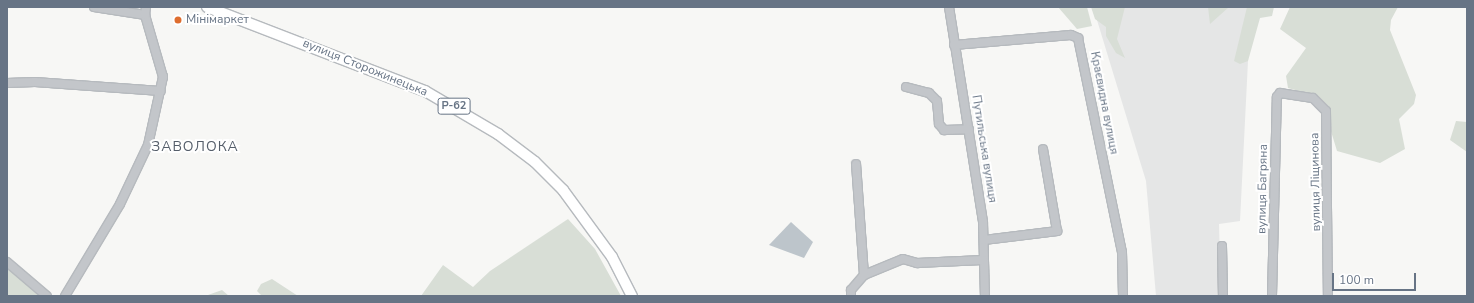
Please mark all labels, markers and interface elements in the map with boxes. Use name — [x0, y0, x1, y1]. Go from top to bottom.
place label: Мінімаркет — [186, 13, 249, 27]
marker: Мінімаркет — [173, 15, 183, 25]
street label: вулиця Сторожинецька — [300, 36, 430, 100]
street label: Краєвидна вулиця — [1087, 50, 1121, 156]
street label: Путильська вулиця — [968, 94, 1000, 204]
road number: Р-62 — [437, 97, 471, 115]
street label: вулиця Ліщинова — [1308, 133, 1324, 231]
district label: ЗАВОЛОКА — [151, 139, 239, 155]
street label: вулиця Багряна — [1255, 144, 1271, 234]
scale bar — [1334, 265, 1418, 291]
text: 100 m — [1339, 272, 1374, 288]

